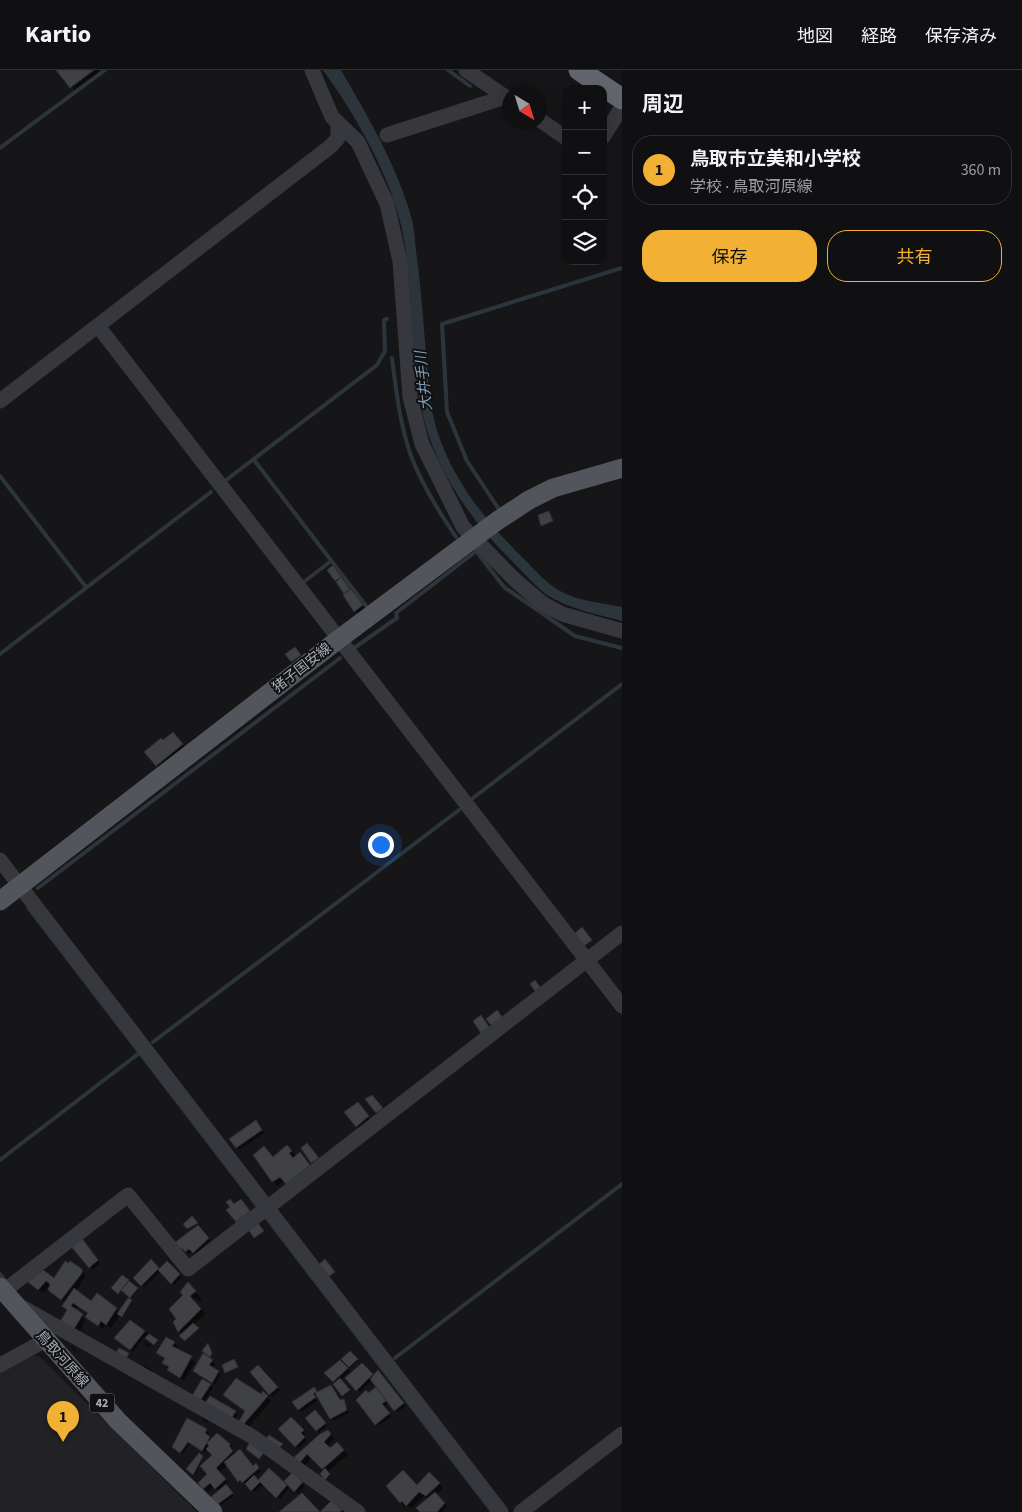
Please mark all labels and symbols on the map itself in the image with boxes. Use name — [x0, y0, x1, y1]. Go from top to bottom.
north arrow — [502, 85, 547, 130]
water label: 大井手川 — [410, 348, 438, 412]
street label: 猪子国安線 — [268, 639, 336, 697]
your location — [368, 832, 394, 858]
street label: 鳥取河原線 — [31, 1326, 93, 1392]
road number: 42 — [90, 1394, 114, 1412]
pin: 1 — [47, 1401, 79, 1442]

